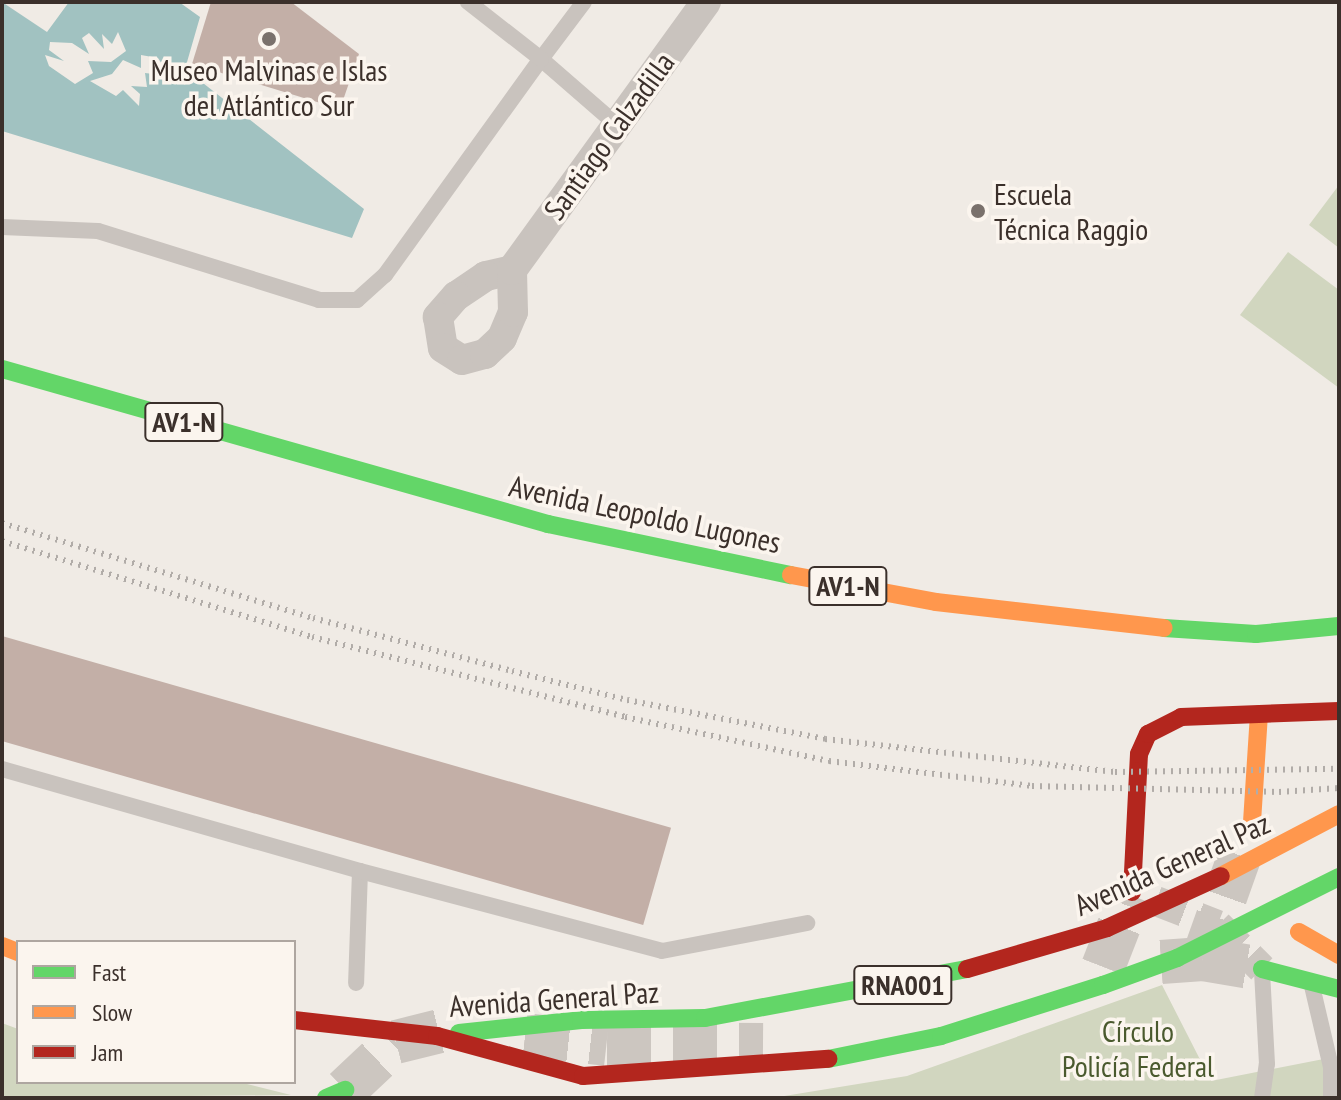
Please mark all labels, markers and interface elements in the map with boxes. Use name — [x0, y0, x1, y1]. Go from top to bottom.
marker: Museo Malvinas e Islas del Atlántico Sur — [260, 30, 278, 48]
street label: Santiago Calzadilla — [536, 45, 682, 227]
place label: Museo Malvinas e Islas del Atlántico Sur — [151, 52, 387, 122]
place label: Escuela Técnica Raggio — [994, 176, 1148, 246]
marker: Escuela Técnica Raggio — [969, 202, 987, 220]
road number: AV1-N — [144, 398, 224, 446]
street label: Avenida Leopoldo Lugones — [506, 468, 784, 560]
road number: AV1-N — [808, 562, 888, 610]
street label: Avenida General Paz — [1069, 805, 1275, 923]
legend — [16, 940, 296, 1084]
text: Fast — [92, 957, 126, 988]
road number: RNA001 — [853, 961, 953, 1009]
street label: Avenida General Paz — [448, 974, 660, 1024]
text: Slow — [92, 997, 132, 1028]
park label: Círculo Policía Federal — [1062, 1013, 1214, 1084]
text: Jam — [92, 1037, 123, 1068]

